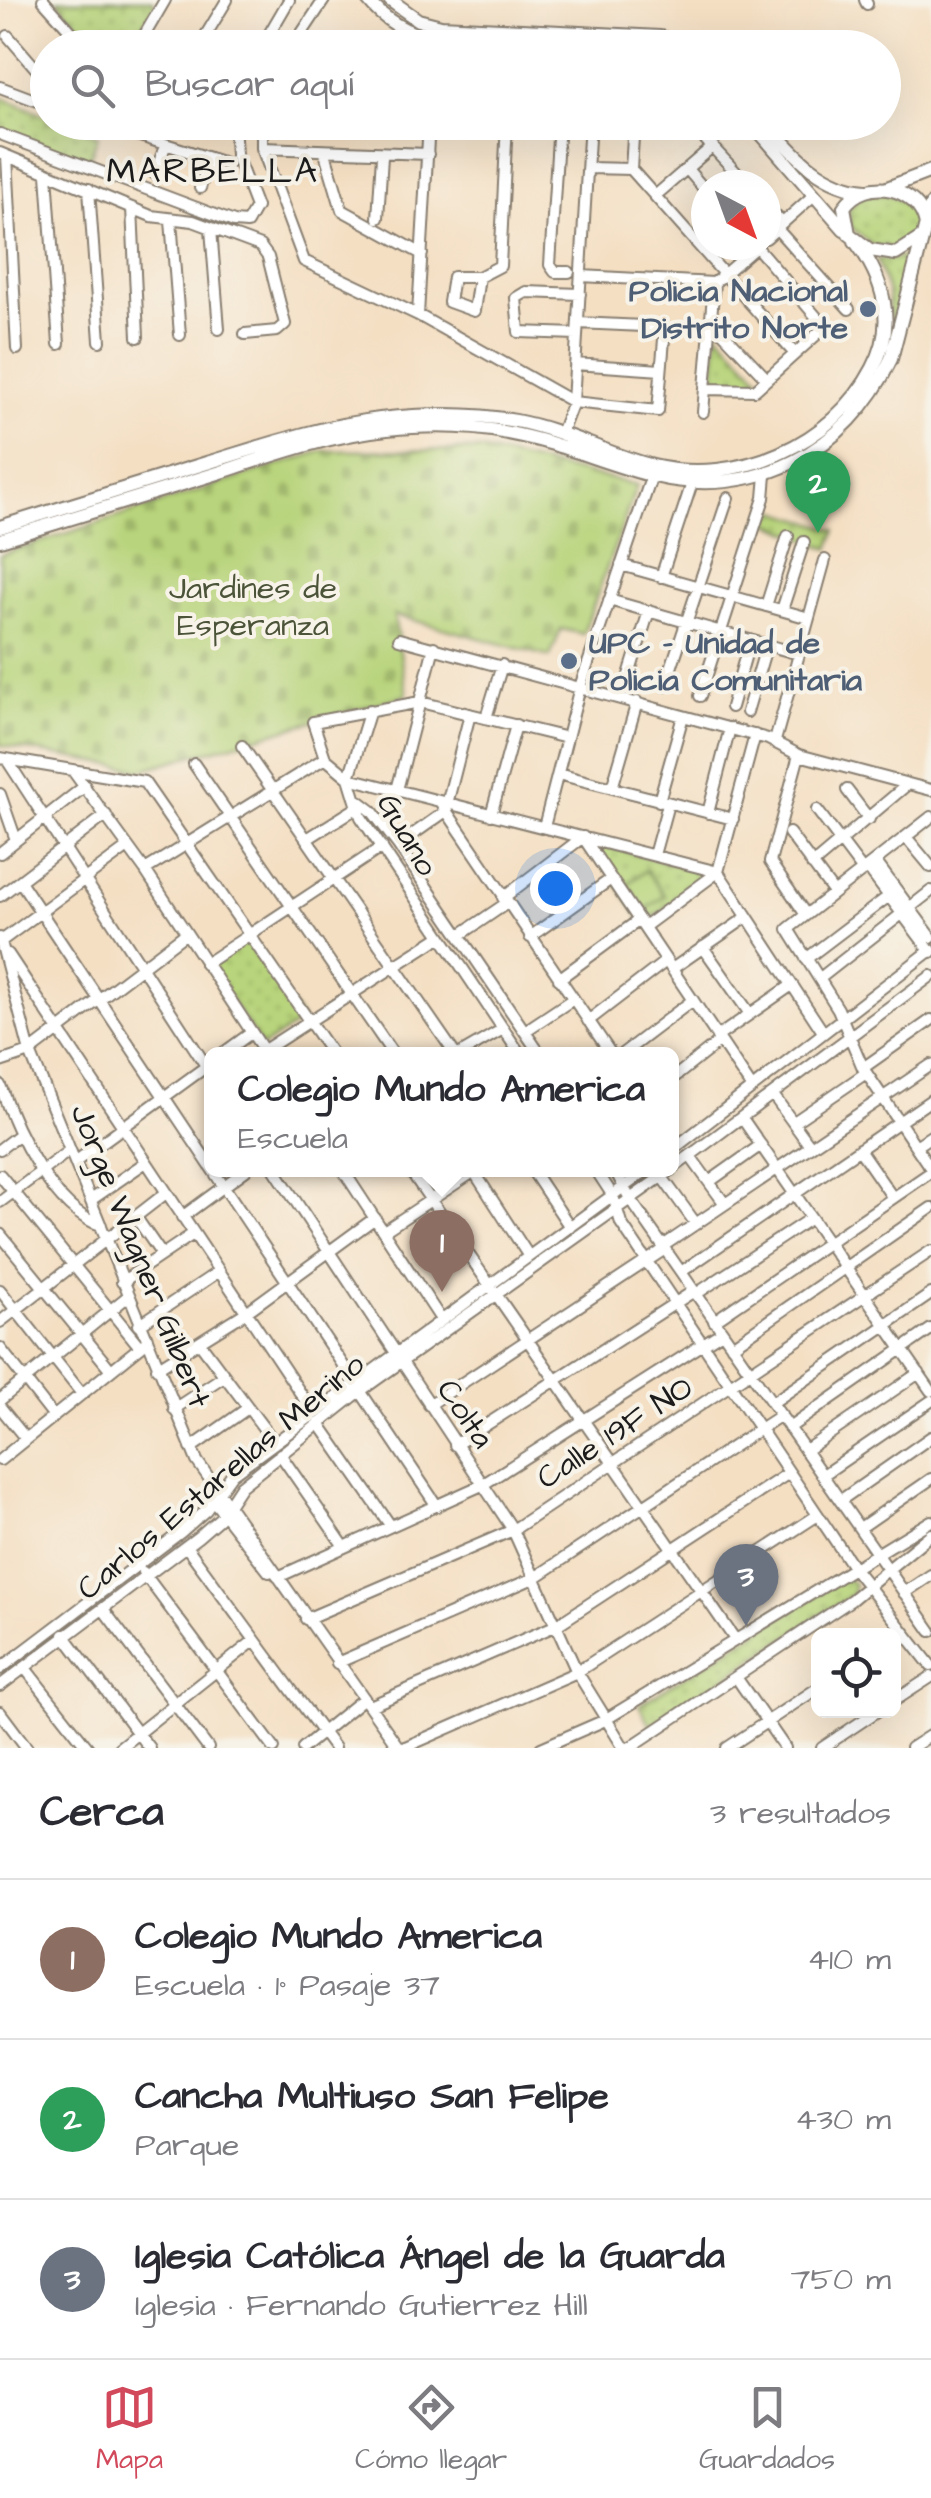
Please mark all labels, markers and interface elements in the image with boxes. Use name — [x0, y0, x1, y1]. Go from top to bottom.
search box — [30, 30, 901, 140]
icon: search — [65, 58, 120, 113]
text: Buscar aquí — [145, 59, 354, 111]
district label: MARBELLA — [107, 147, 319, 196]
north arrow — [691, 170, 781, 260]
place label: Policia Nacional Distrito Norte — [629, 269, 848, 351]
marker: Policia Nacional Distrito Norte — [857, 298, 879, 320]
pin: 2 — [786, 450, 850, 533]
park label: Jardines de Esperanza — [169, 566, 337, 648]
place label: UPC - Unidad de Policia Comunitaria — [589, 621, 863, 703]
marker: UPC - Unidad de Policia Comunitaria — [558, 650, 580, 672]
street label: Guano — [365, 785, 449, 885]
your location — [530, 863, 581, 914]
popup — [204, 1047, 679, 1177]
text: Colegio Mundo America — [238, 1064, 645, 1116]
street label: Jorge Wagner Gilbert — [58, 1097, 222, 1415]
text: Escuela — [238, 1116, 348, 1161]
pin: 1 — [410, 1210, 474, 1292]
street label: Carlos Estarellas Merino — [67, 1343, 375, 1611]
street label: Calle 19F NO — [528, 1366, 702, 1500]
street label: Colta — [425, 1370, 505, 1458]
pin: 3 — [714, 1544, 778, 1626]
map controls — [811, 1628, 901, 1718]
button: locate — [811, 1628, 901, 1718]
text: Cerca — [40, 1784, 164, 1842]
text: 3 resultados — [710, 1791, 891, 1836]
text: Colegio Mundo America — [135, 1911, 542, 1963]
text: 1 — [70, 1937, 75, 1982]
text: 410 m — [807, 1937, 891, 1982]
text: Escuela · 1° Pasaje 37 — [135, 1963, 440, 2008]
text: Cancha Multiuso San Felipe — [135, 2071, 609, 2123]
text: 2 — [63, 2097, 82, 2142]
text: 430 m — [795, 2097, 891, 2142]
text: Parque — [135, 2123, 239, 2168]
text: Iglesia Católica Ángel de la Guarda — [135, 2231, 725, 2283]
text: 3 — [64, 2257, 81, 2302]
text: 750 m — [791, 2257, 891, 2302]
text: Iglesia · Fernando Gutierrez Hill — [135, 2283, 588, 2328]
tab: Mapa — [96, 2380, 163, 2479]
tab: Cómo llegar — [355, 2380, 507, 2479]
tab: Guardados — [699, 2380, 835, 2479]

